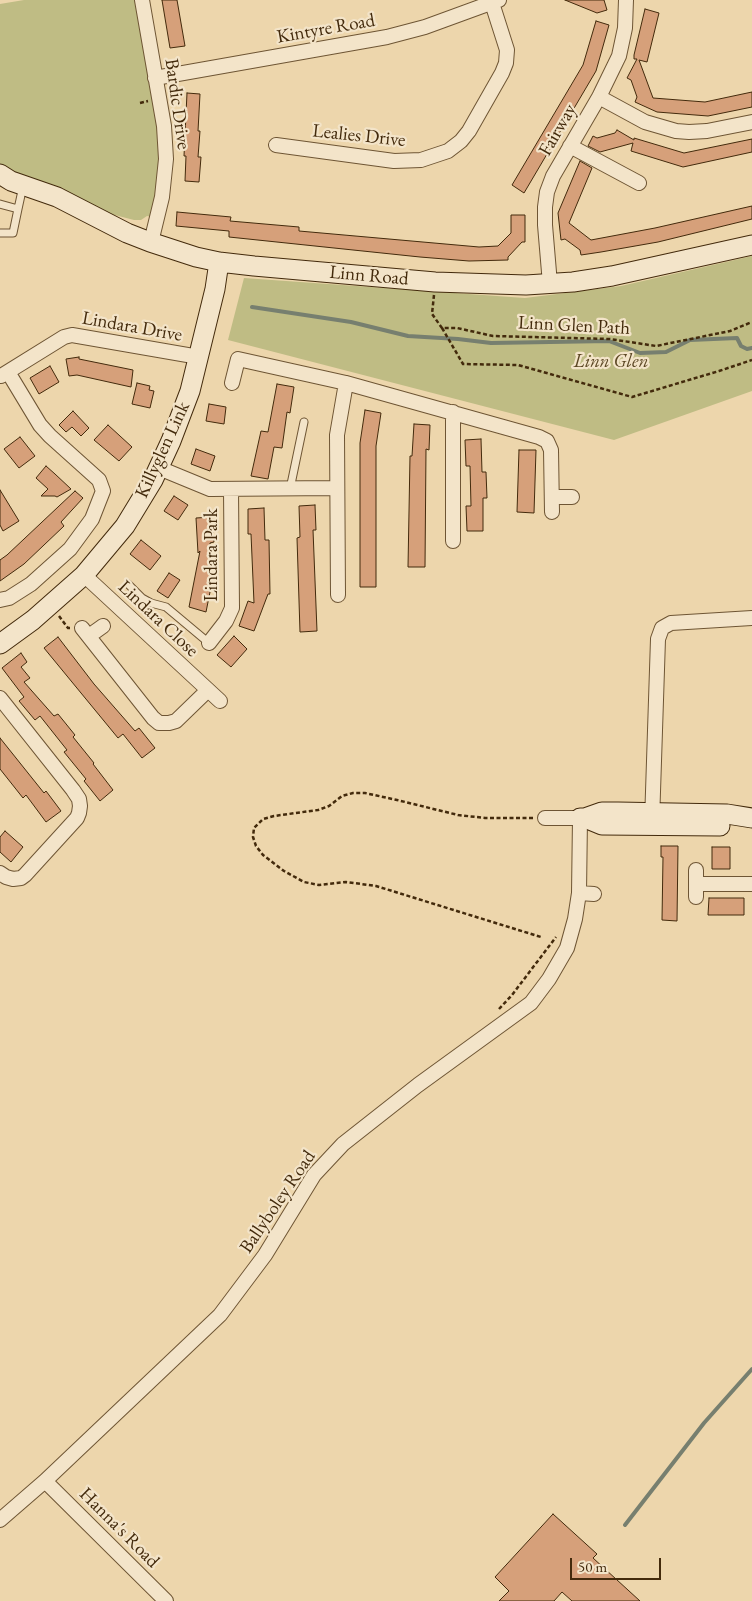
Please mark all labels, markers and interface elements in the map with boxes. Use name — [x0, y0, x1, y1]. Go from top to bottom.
street label: Kintyre Road — [275, 9, 377, 49]
street label: Bardic Drive — [159, 57, 195, 151]
street label: Fairway — [534, 100, 582, 160]
street label: Lealies Drive — [311, 120, 407, 152]
street label: Linn Road — [328, 261, 410, 291]
street label: Lindara Drive — [80, 307, 184, 347]
street label: Linn Glen Path — [517, 312, 631, 340]
park label: Linn Glen — [574, 351, 648, 373]
street label: Killyglen Link — [131, 398, 195, 502]
street label: Lindara Park — [201, 508, 223, 602]
street label: Lindara Close — [113, 576, 203, 662]
street label: Ballyboley Road — [235, 1146, 321, 1258]
street label: Hanna's Road — [74, 1483, 164, 1573]
scale bar — [572, 1548, 663, 1580]
text: 50 m — [578, 1557, 607, 1576]

